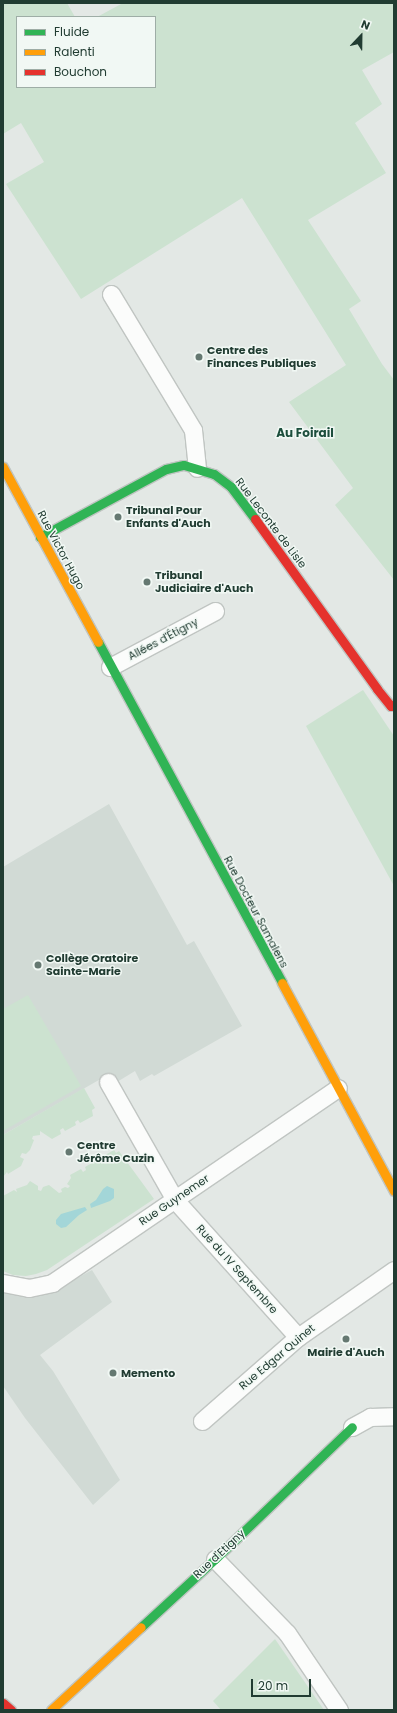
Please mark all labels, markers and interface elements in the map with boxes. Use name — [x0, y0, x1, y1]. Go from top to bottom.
legend — [16, 16, 156, 88]
north arrow — [341, 16, 381, 56]
text: N — [359, 16, 372, 34]
text: Fluide — [54, 23, 89, 40]
text: Ralenti — [54, 43, 95, 60]
text: Bouchon — [54, 63, 107, 80]
place label: Centre des Finances Publiques — [207, 344, 316, 370]
marker: Centre des Finances Publiques — [194, 352, 204, 362]
district label: Au Foirail — [276, 426, 334, 440]
street label: Rue Leconte de Lisle — [233, 475, 309, 571]
place label: Tribunal Pour Enfants d'Auch — [126, 504, 211, 530]
street label: Rue Victor Hugo — [35, 508, 87, 592]
marker: Tribunal Pour Enfants d'Auch — [113, 512, 123, 522]
place label: Tribunal Judiciaire d'Auch — [155, 569, 253, 595]
marker: Tribunal Judiciaire d'Auch — [142, 577, 152, 587]
street label: Allées d'Étigny — [126, 615, 200, 663]
street label: Rue Docteur Samalens — [221, 854, 291, 970]
place label: Collège Oratoire Sainte-Marie — [46, 952, 138, 978]
marker: Collège Oratoire Sainte-Marie — [33, 960, 43, 970]
place label: Centre Jérôme Cuzin — [77, 1139, 155, 1165]
marker: Centre Jérôme Cuzin — [64, 1147, 74, 1157]
street label: Rue Guynemer — [137, 1172, 211, 1228]
street label: Rue du IV Septembre — [194, 1222, 280, 1316]
street label: Rue Edgar Quinet — [236, 1321, 318, 1393]
marker: Mairie d'Auch — [341, 1334, 351, 1344]
place label: Mairie d'Auch — [307, 1345, 385, 1359]
place label: Memento — [121, 1366, 175, 1380]
marker: Memento — [108, 1368, 118, 1378]
street label: Rue d'Etigny — [190, 1527, 248, 1581]
scale bar — [253, 1671, 313, 1697]
text: 20 m — [258, 1677, 288, 1694]

